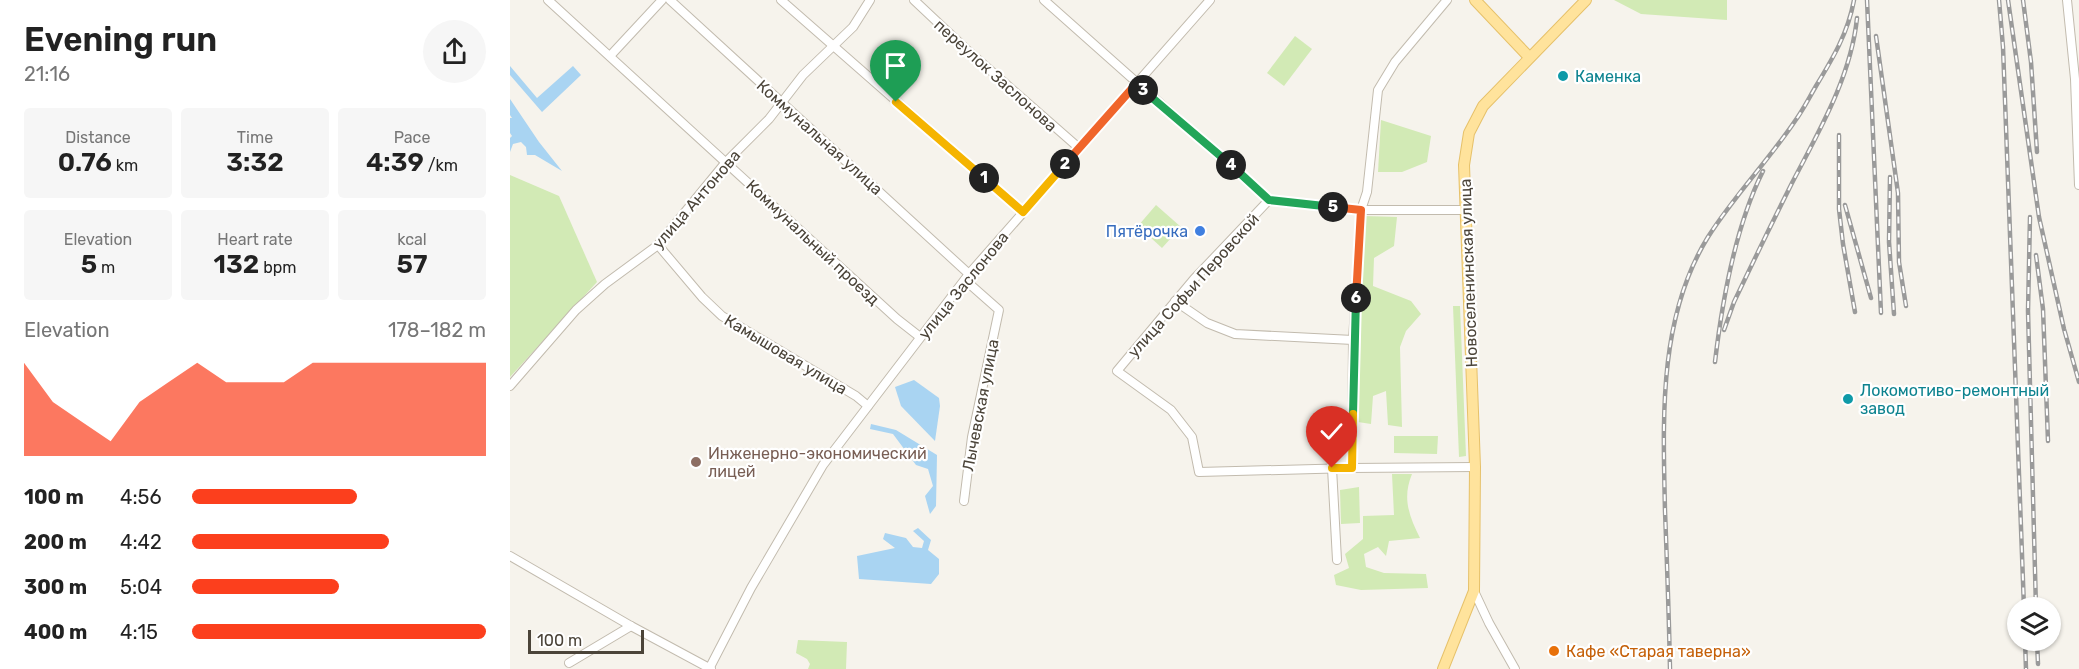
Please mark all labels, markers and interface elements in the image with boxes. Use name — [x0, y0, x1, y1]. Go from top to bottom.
street label: переулок Заслонова — [930, 15, 1061, 136]
text: Evening run — [24, 20, 217, 59]
button: share — [423, 20, 486, 83]
pin — [870, 40, 921, 102]
icon: arrive — [879, 49, 912, 82]
text: 21:16 — [24, 62, 70, 86]
place label: Каменка — [1575, 67, 1641, 86]
marker: Каменка — [1556, 69, 1570, 83]
pin: 3 — [1128, 75, 1158, 105]
street label: Коммунальная улица — [753, 76, 886, 199]
text: 3 — [1138, 80, 1148, 99]
text: Distance — [65, 128, 131, 147]
text: Time — [237, 128, 273, 147]
text: Pace — [394, 128, 430, 147]
street label: улица Антонова — [648, 146, 744, 253]
text: 0.76 — [58, 147, 112, 178]
text: 3:32 — [226, 147, 284, 178]
text: 4:39 — [366, 147, 424, 178]
pin: 2 — [1050, 149, 1080, 179]
pin: 4 — [1216, 150, 1246, 180]
text: 2 — [1060, 154, 1070, 173]
text: 4 — [1226, 155, 1236, 174]
text: km — [112, 156, 138, 175]
text: /km — [424, 156, 458, 175]
pin: 1 — [969, 163, 999, 193]
text: 1 — [980, 168, 988, 187]
street label: Коммунальный проезд — [742, 176, 883, 309]
street label: Новоселенинская улица — [1456, 178, 1481, 368]
pin: 5 — [1318, 192, 1348, 222]
text: 5 — [1328, 197, 1338, 216]
street label: улица Софьи Перовской — [1124, 210, 1263, 361]
place label: Пятёрочка — [1106, 222, 1188, 241]
marker: Пятёрочка — [1193, 224, 1207, 238]
street label: улица Заслонова — [914, 228, 1013, 343]
text: Elevation — [64, 230, 132, 249]
text: Heart rate — [217, 230, 293, 249]
text: kcal — [397, 230, 427, 249]
text: 5 — [81, 249, 97, 280]
text: 132 — [214, 249, 259, 280]
text: 57 — [397, 249, 427, 280]
text: m — [97, 258, 115, 277]
text: bpm — [259, 258, 296, 277]
pin: 6 — [1341, 283, 1371, 313]
text: 6 — [1351, 288, 1361, 307]
street label: Камышовая улица — [721, 310, 850, 399]
text: Elevation — [24, 318, 110, 342]
text: 178–182 m — [388, 318, 486, 342]
street label: Лычевская улица — [958, 337, 1003, 473]
place label: Локомотиво-ремонтный завод — [1860, 381, 2049, 418]
marker: Локомотиво-ремонтный завод — [1841, 392, 1855, 406]
pin — [1306, 406, 1357, 468]
icon: check — [1315, 415, 1348, 448]
place label: Инженерно-экономический лицей — [708, 444, 927, 481]
marker: Инженерно-экономический лицей — [689, 455, 703, 469]
text: 100 m — [24, 485, 84, 509]
text: 4:56 — [120, 485, 161, 509]
text: 200 m — [24, 530, 87, 554]
text: 4:42 — [120, 530, 162, 554]
text: 300 m — [24, 575, 87, 599]
text: 5:04 — [120, 575, 162, 599]
map controls — [2007, 597, 2061, 651]
button: layers — [2007, 597, 2061, 651]
text: 400 m — [24, 620, 87, 644]
text: 4:15 — [120, 620, 158, 644]
scale bar — [528, 627, 644, 654]
text: 100 m — [537, 631, 582, 650]
place label: Кафе «Старая таверна» — [1566, 642, 1751, 661]
marker: Кафе «Старая таверна» — [1547, 644, 1561, 658]

